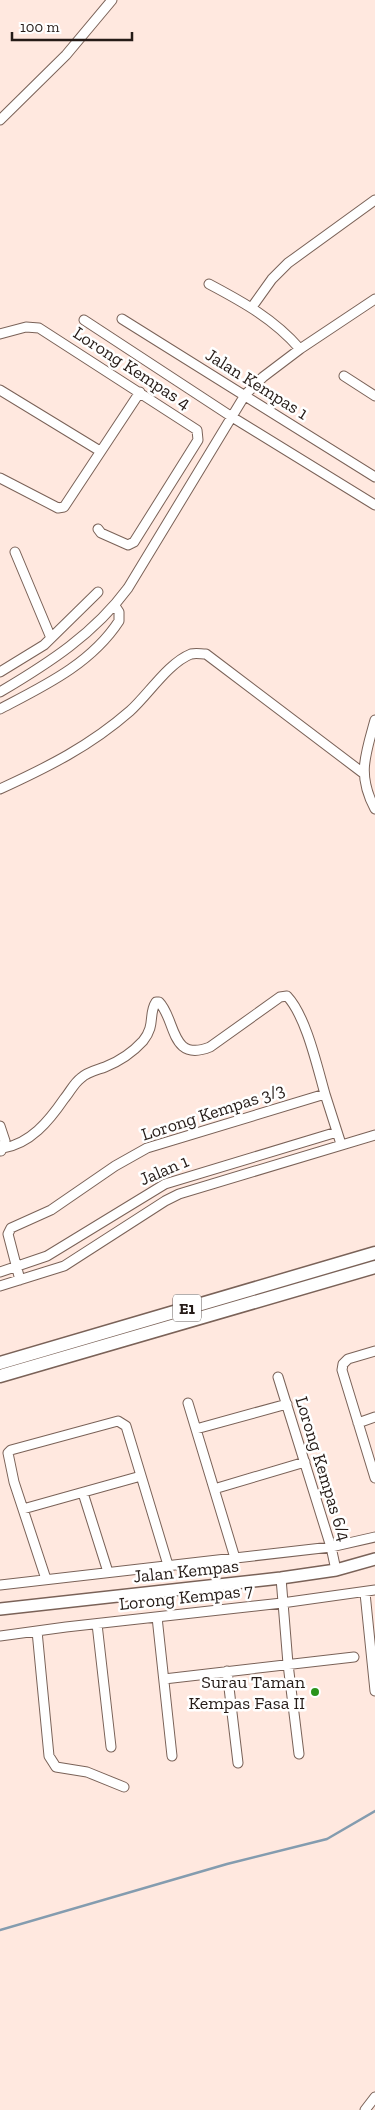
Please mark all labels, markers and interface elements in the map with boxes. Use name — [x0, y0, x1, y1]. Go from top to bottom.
scale bar — [12, 10, 132, 42]
text: 100 m — [20, 18, 59, 36]
street label: Lorong Kempas 4 — [69, 322, 195, 414]
street label: Jalan Kempas 1 — [202, 344, 312, 424]
street label: Lorong Kempas 3/3 — [139, 1078, 288, 1146]
street label: Jalan 1 — [136, 1150, 192, 1190]
road number: E1 — [173, 1295, 201, 1322]
street label: Lorong Kempas 6/4 — [291, 1394, 356, 1544]
street label: Jalan Kempas — [132, 1555, 240, 1587]
street label: Lorong Kempas 7 — [118, 1579, 254, 1615]
place label: Surau Taman Kempas Fasa II — [188, 1671, 306, 1714]
marker: Surau Taman Kempas Fasa II — [309, 1686, 321, 1698]

